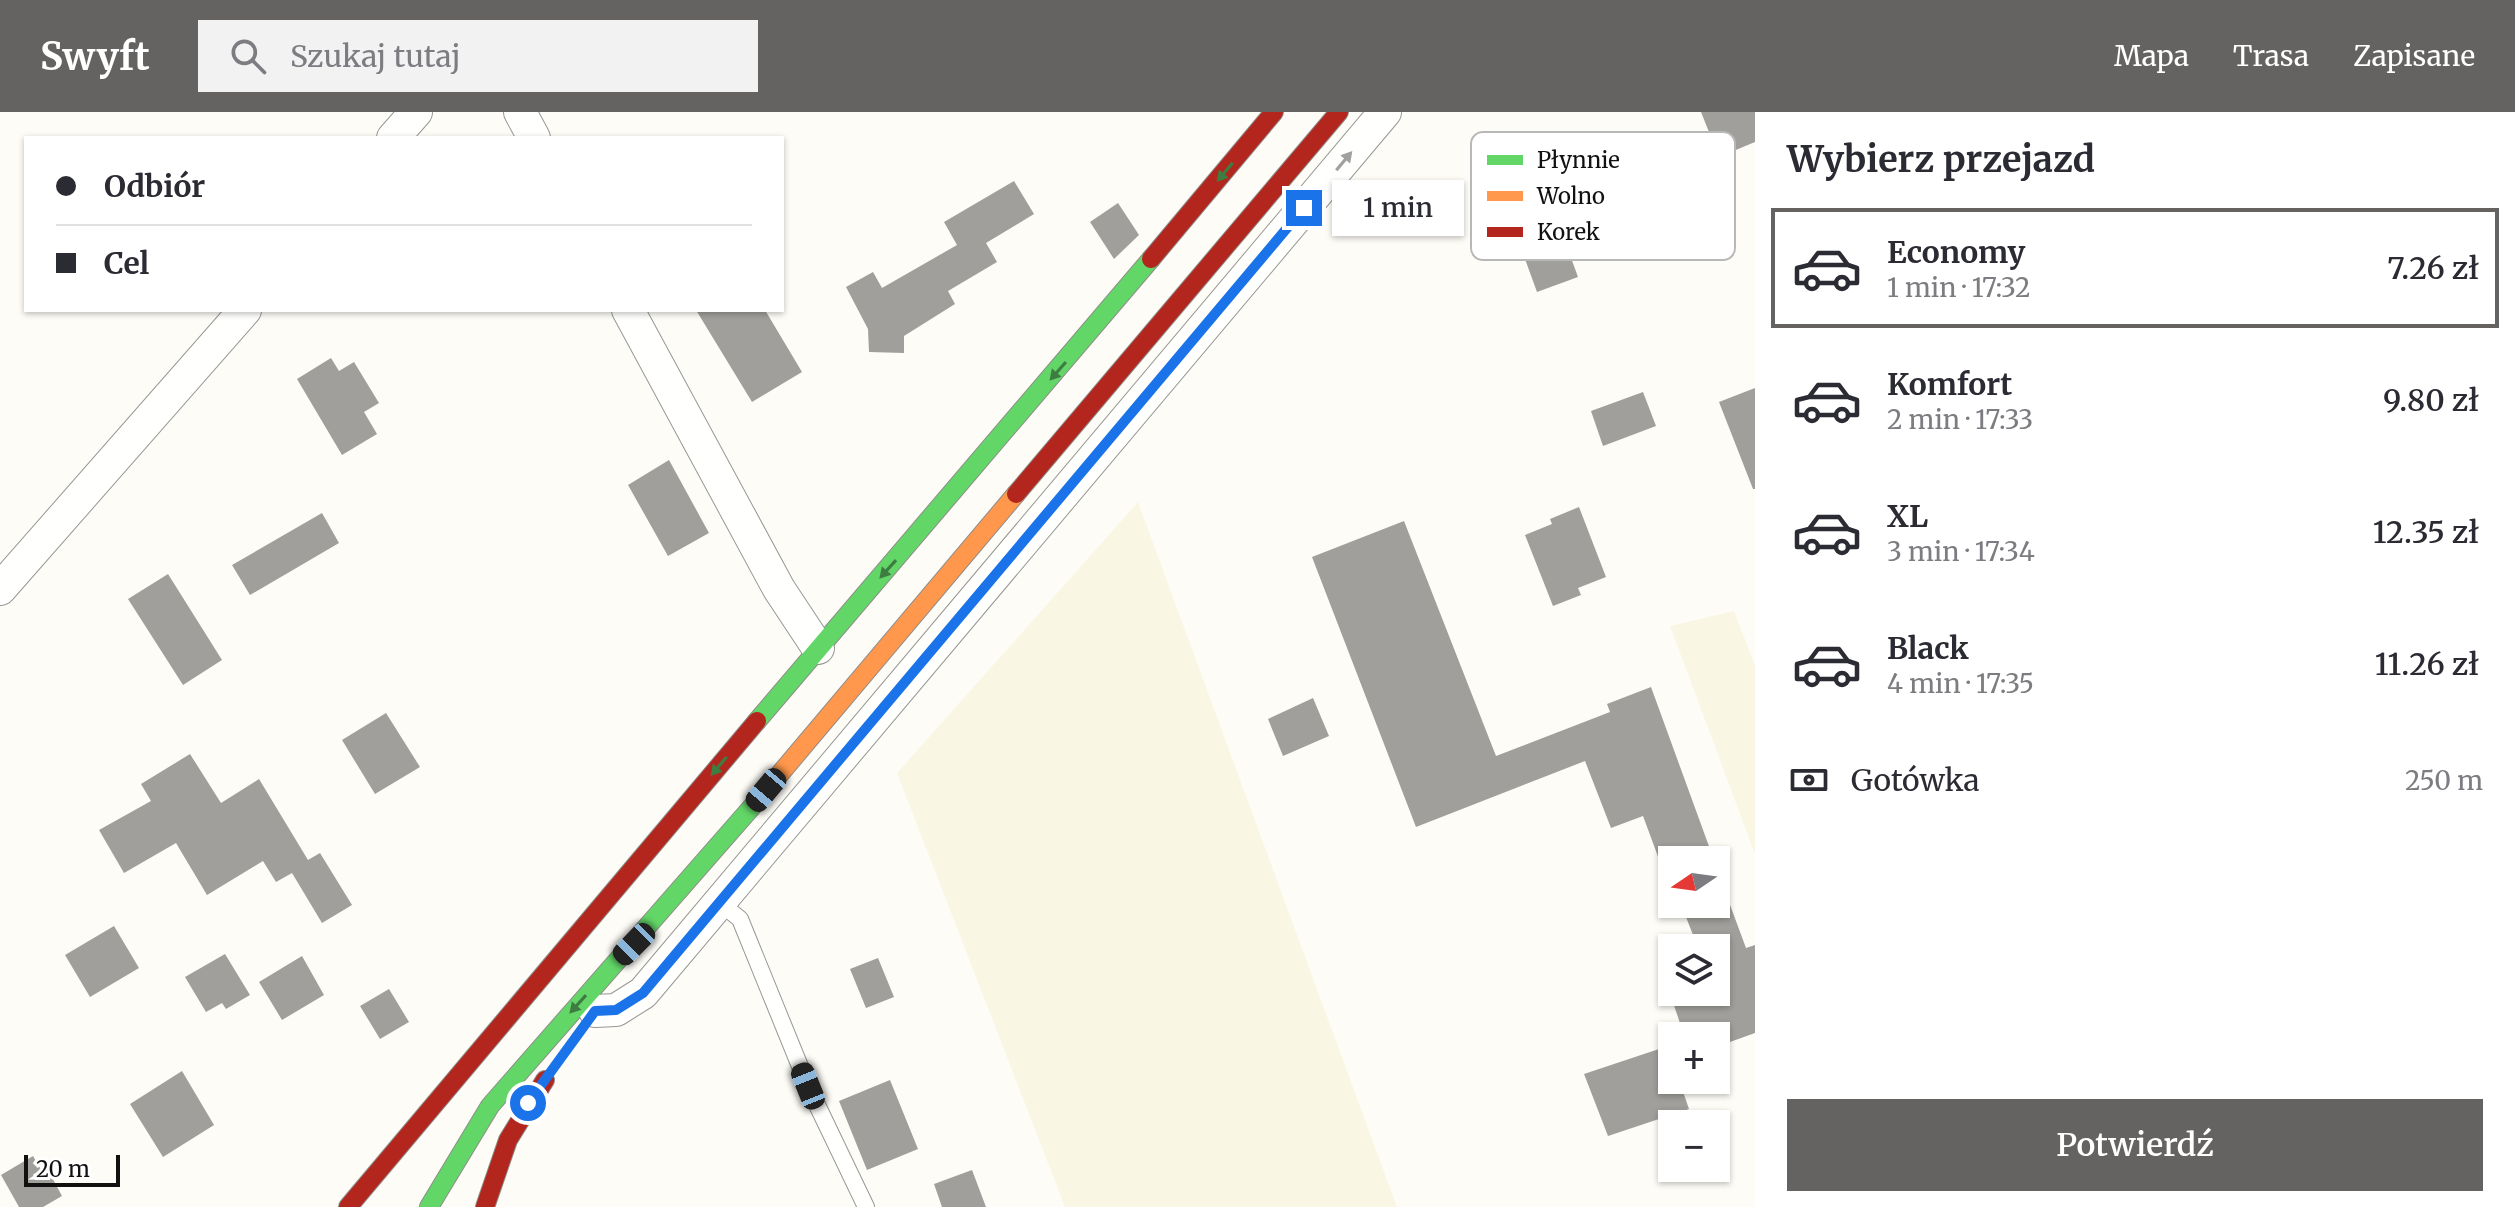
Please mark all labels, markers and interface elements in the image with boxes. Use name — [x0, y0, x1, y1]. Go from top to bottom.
search box — [198, 20, 758, 92]
text: Swyft — [40, 33, 150, 80]
icon: search — [226, 34, 270, 78]
text: Szukaj tutaj — [290, 37, 461, 75]
text: Mapa — [2114, 38, 2189, 74]
text: Trasa — [2233, 38, 2309, 74]
text: Zapisane — [2353, 38, 2475, 74]
legend — [1471, 132, 1735, 260]
text: Wybierz przejazd — [1787, 137, 2095, 182]
text: Płynnie — [1537, 146, 1620, 174]
one-way arrow — [1335, 151, 1352, 171]
one-way arrow — [1217, 162, 1234, 182]
text: Odbiór — [104, 167, 205, 205]
callout: 1 min — [1332, 180, 1464, 236]
text: Wolno — [1536, 182, 1605, 210]
route end — [1286, 190, 1322, 226]
text: 1 min — [1363, 191, 1433, 224]
text: Korek — [1537, 218, 1600, 246]
icon: car — [1791, 232, 1863, 304]
text: Economy — [1887, 233, 2025, 271]
text: Cel — [104, 244, 149, 282]
text: 7.26 zł — [2387, 249, 2479, 287]
text: 1 min · 17:32 — [1887, 271, 2031, 304]
one-way arrow — [1050, 361, 1067, 381]
icon: car — [1791, 364, 1863, 436]
text: Komfort — [1887, 365, 2012, 403]
text: 9.80 zł — [2383, 381, 2479, 419]
text: 2 min · 17:33 — [1887, 403, 2033, 436]
icon: car — [1791, 496, 1863, 568]
text: XL — [1887, 497, 1928, 535]
text: 12.35 zł — [2373, 513, 2479, 551]
text: 3 min · 17:34 — [1887, 535, 2035, 568]
one-way arrow — [880, 559, 898, 578]
icon: car — [1791, 628, 1863, 700]
text: Black — [1887, 629, 1969, 667]
text: 11.26 zł — [2375, 645, 2479, 683]
text: 4 min · 17:35 — [1887, 667, 2034, 700]
one-way arrow — [711, 756, 728, 776]
icon: cash — [1787, 758, 1831, 802]
text: Gotówka — [1851, 761, 1980, 799]
car — [741, 764, 791, 816]
text: 250 m — [2405, 764, 2483, 797]
north arrow — [1658, 846, 1730, 918]
map controls — [1658, 846, 1730, 1182]
car — [609, 919, 659, 969]
button: layers — [1658, 934, 1730, 1006]
one-way arrow — [569, 995, 587, 1014]
button: + — [1658, 1022, 1730, 1094]
car — [788, 1059, 828, 1113]
route start — [510, 1085, 546, 1121]
button: Potwierdź — [1787, 1099, 2483, 1191]
button: − — [1658, 1110, 1730, 1182]
scale bar — [24, 1151, 120, 1187]
text: 20 m — [36, 1155, 90, 1183]

